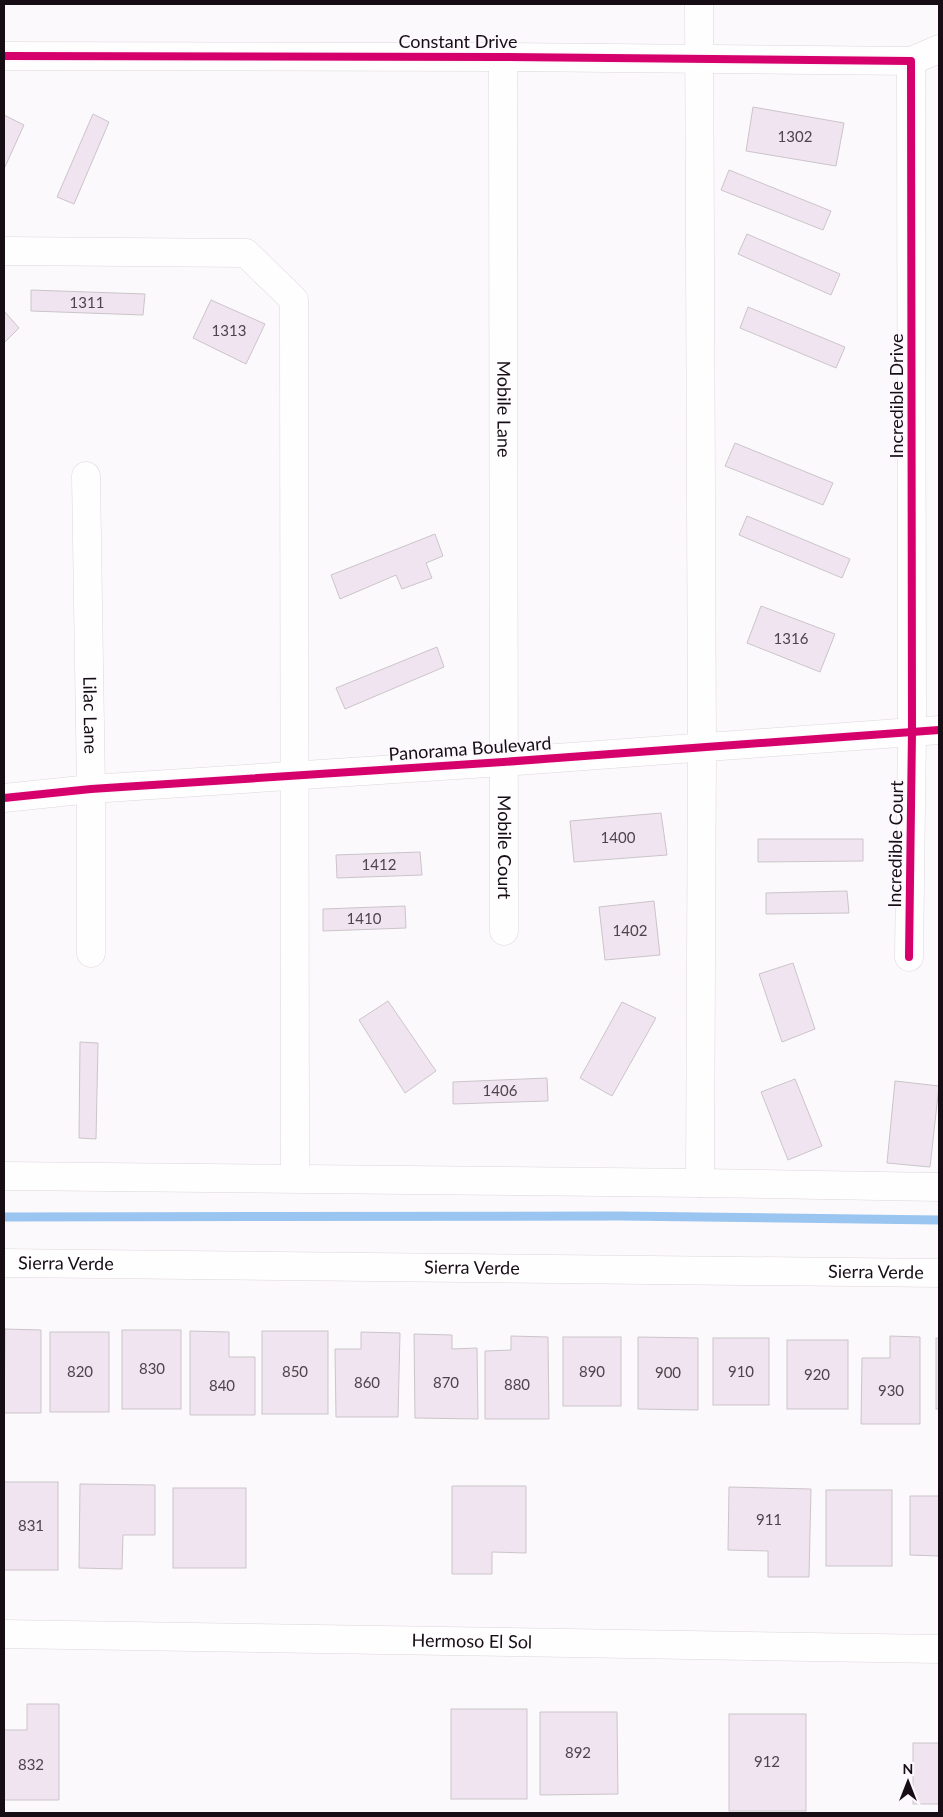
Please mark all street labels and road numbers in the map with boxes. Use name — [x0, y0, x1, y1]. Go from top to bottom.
street label: Constant Drive — [398, 30, 518, 52]
street label: Incredible Drive — [885, 334, 907, 458]
street label: Mobile Lane — [493, 360, 515, 458]
street label: Lilac Lane — [79, 676, 102, 754]
street label: Panorama Boulevard — [388, 731, 552, 765]
street label: Incredible Court — [883, 780, 907, 908]
street label: Mobile Court — [494, 795, 516, 900]
street label: Sierra Verde — [18, 1251, 114, 1274]
street label: Sierra Verde — [424, 1255, 520, 1279]
street label: Sierra Verde — [828, 1260, 924, 1283]
street label: Hermoso El Sol — [411, 1629, 532, 1652]

